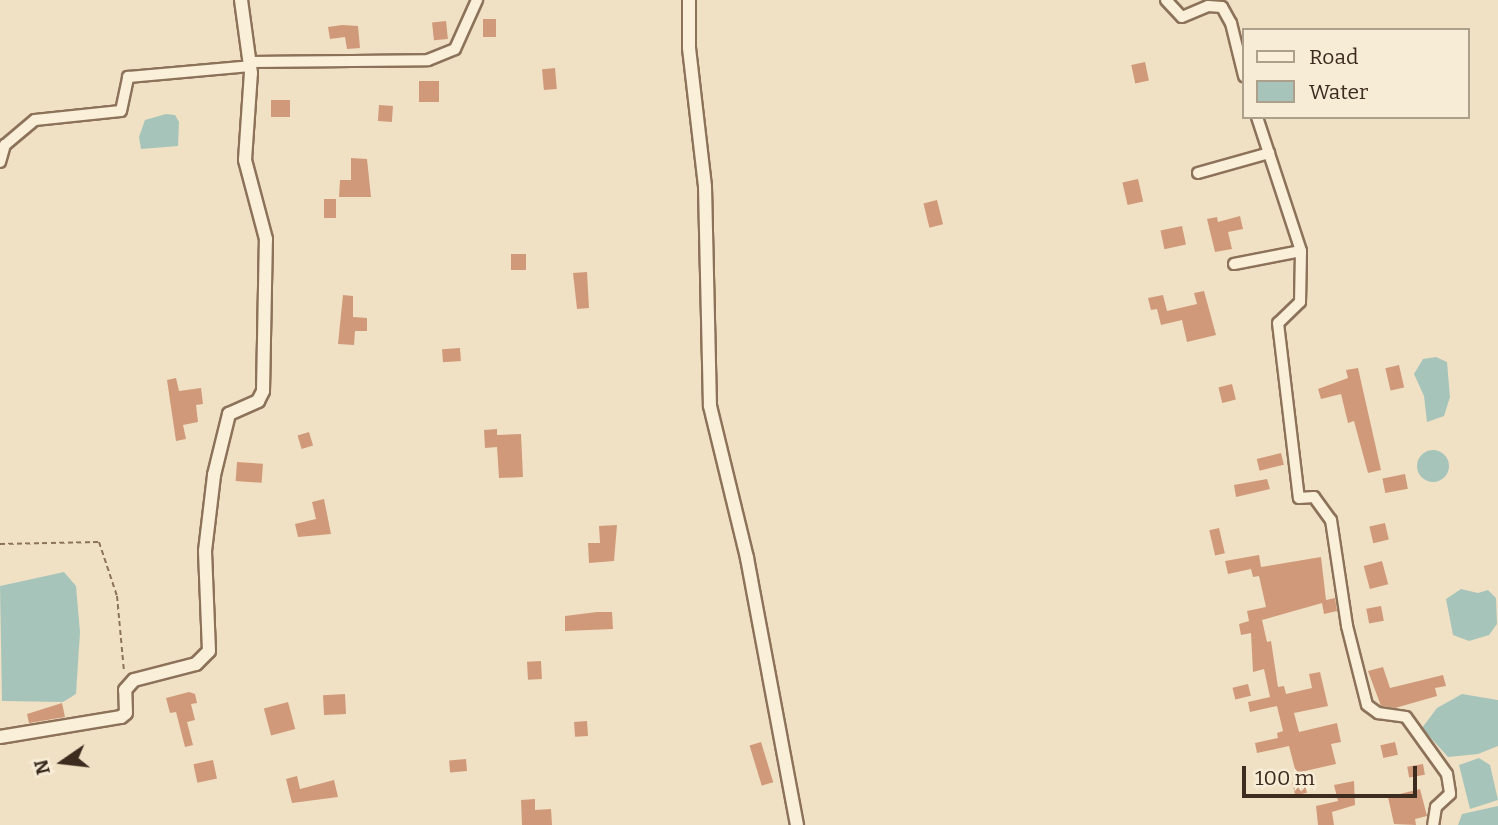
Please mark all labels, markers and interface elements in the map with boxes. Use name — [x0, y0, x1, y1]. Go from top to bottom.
legend — [1242, 28, 1470, 119]
text: Road — [1309, 44, 1358, 70]
text: Water — [1309, 79, 1368, 105]
north arrow — [28, 727, 98, 797]
scale bar — [1246, 752, 1421, 796]
text: N — [29, 757, 55, 777]
text: 100 m — [1255, 765, 1315, 791]

